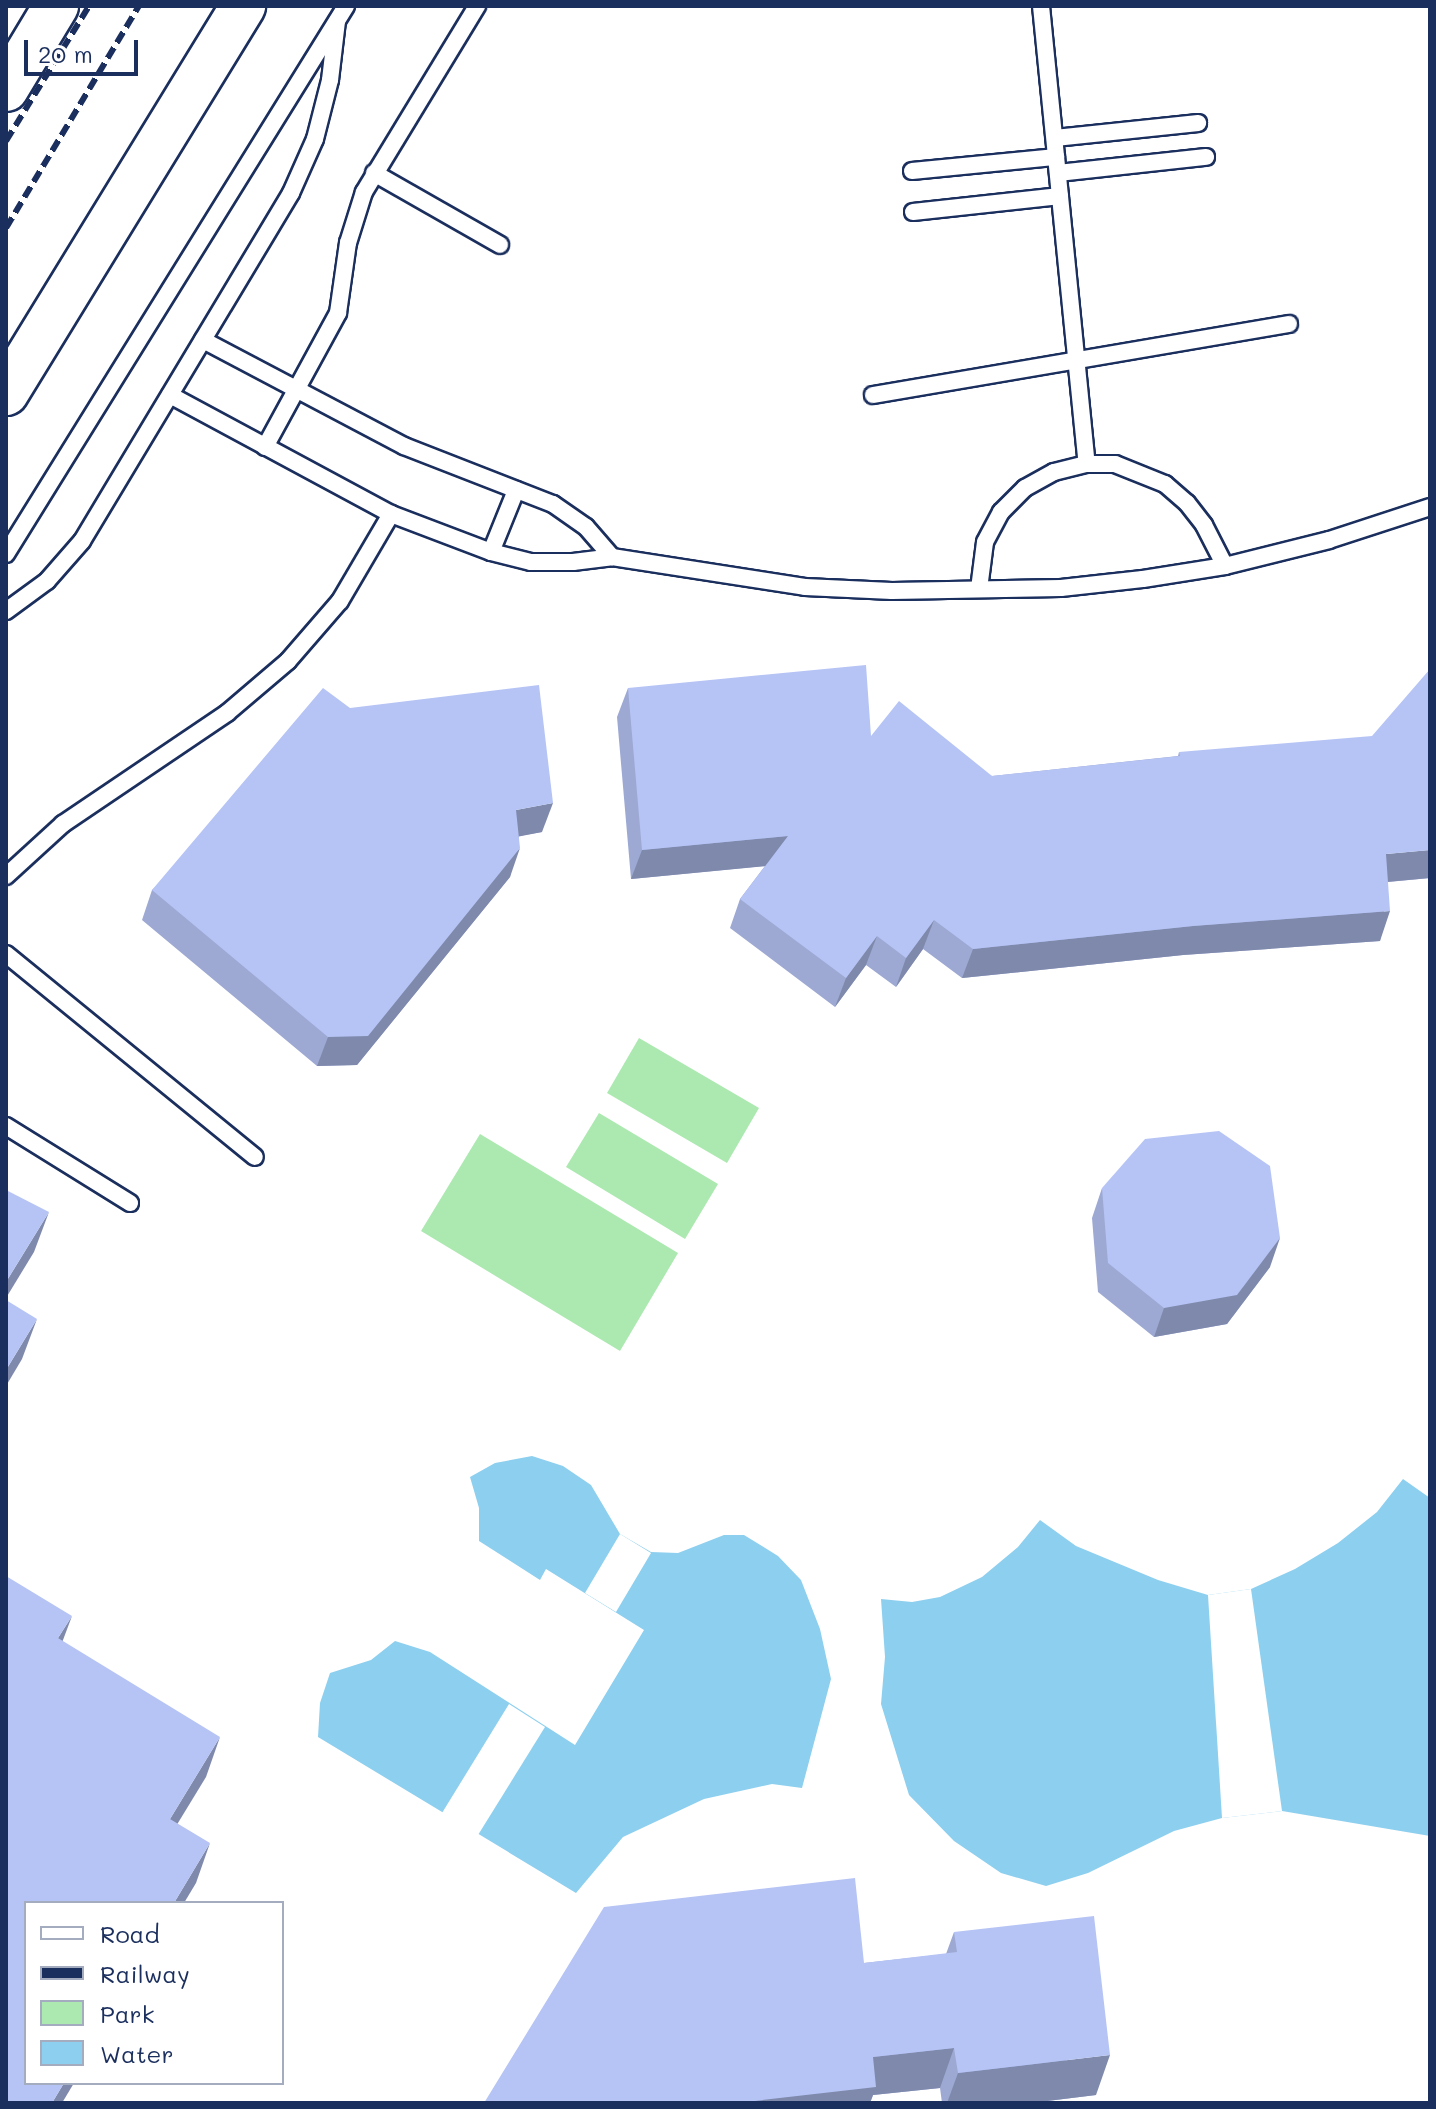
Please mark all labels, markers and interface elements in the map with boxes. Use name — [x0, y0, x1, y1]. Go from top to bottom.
scale bar — [28, 24, 142, 74]
text: 20 m — [38, 38, 93, 69]
legend — [24, 1901, 284, 2085]
text: Road — [100, 1918, 160, 1949]
text: Railway — [100, 1958, 190, 1989]
text: Park — [100, 1998, 154, 2029]
text: Water — [100, 2038, 174, 2069]

